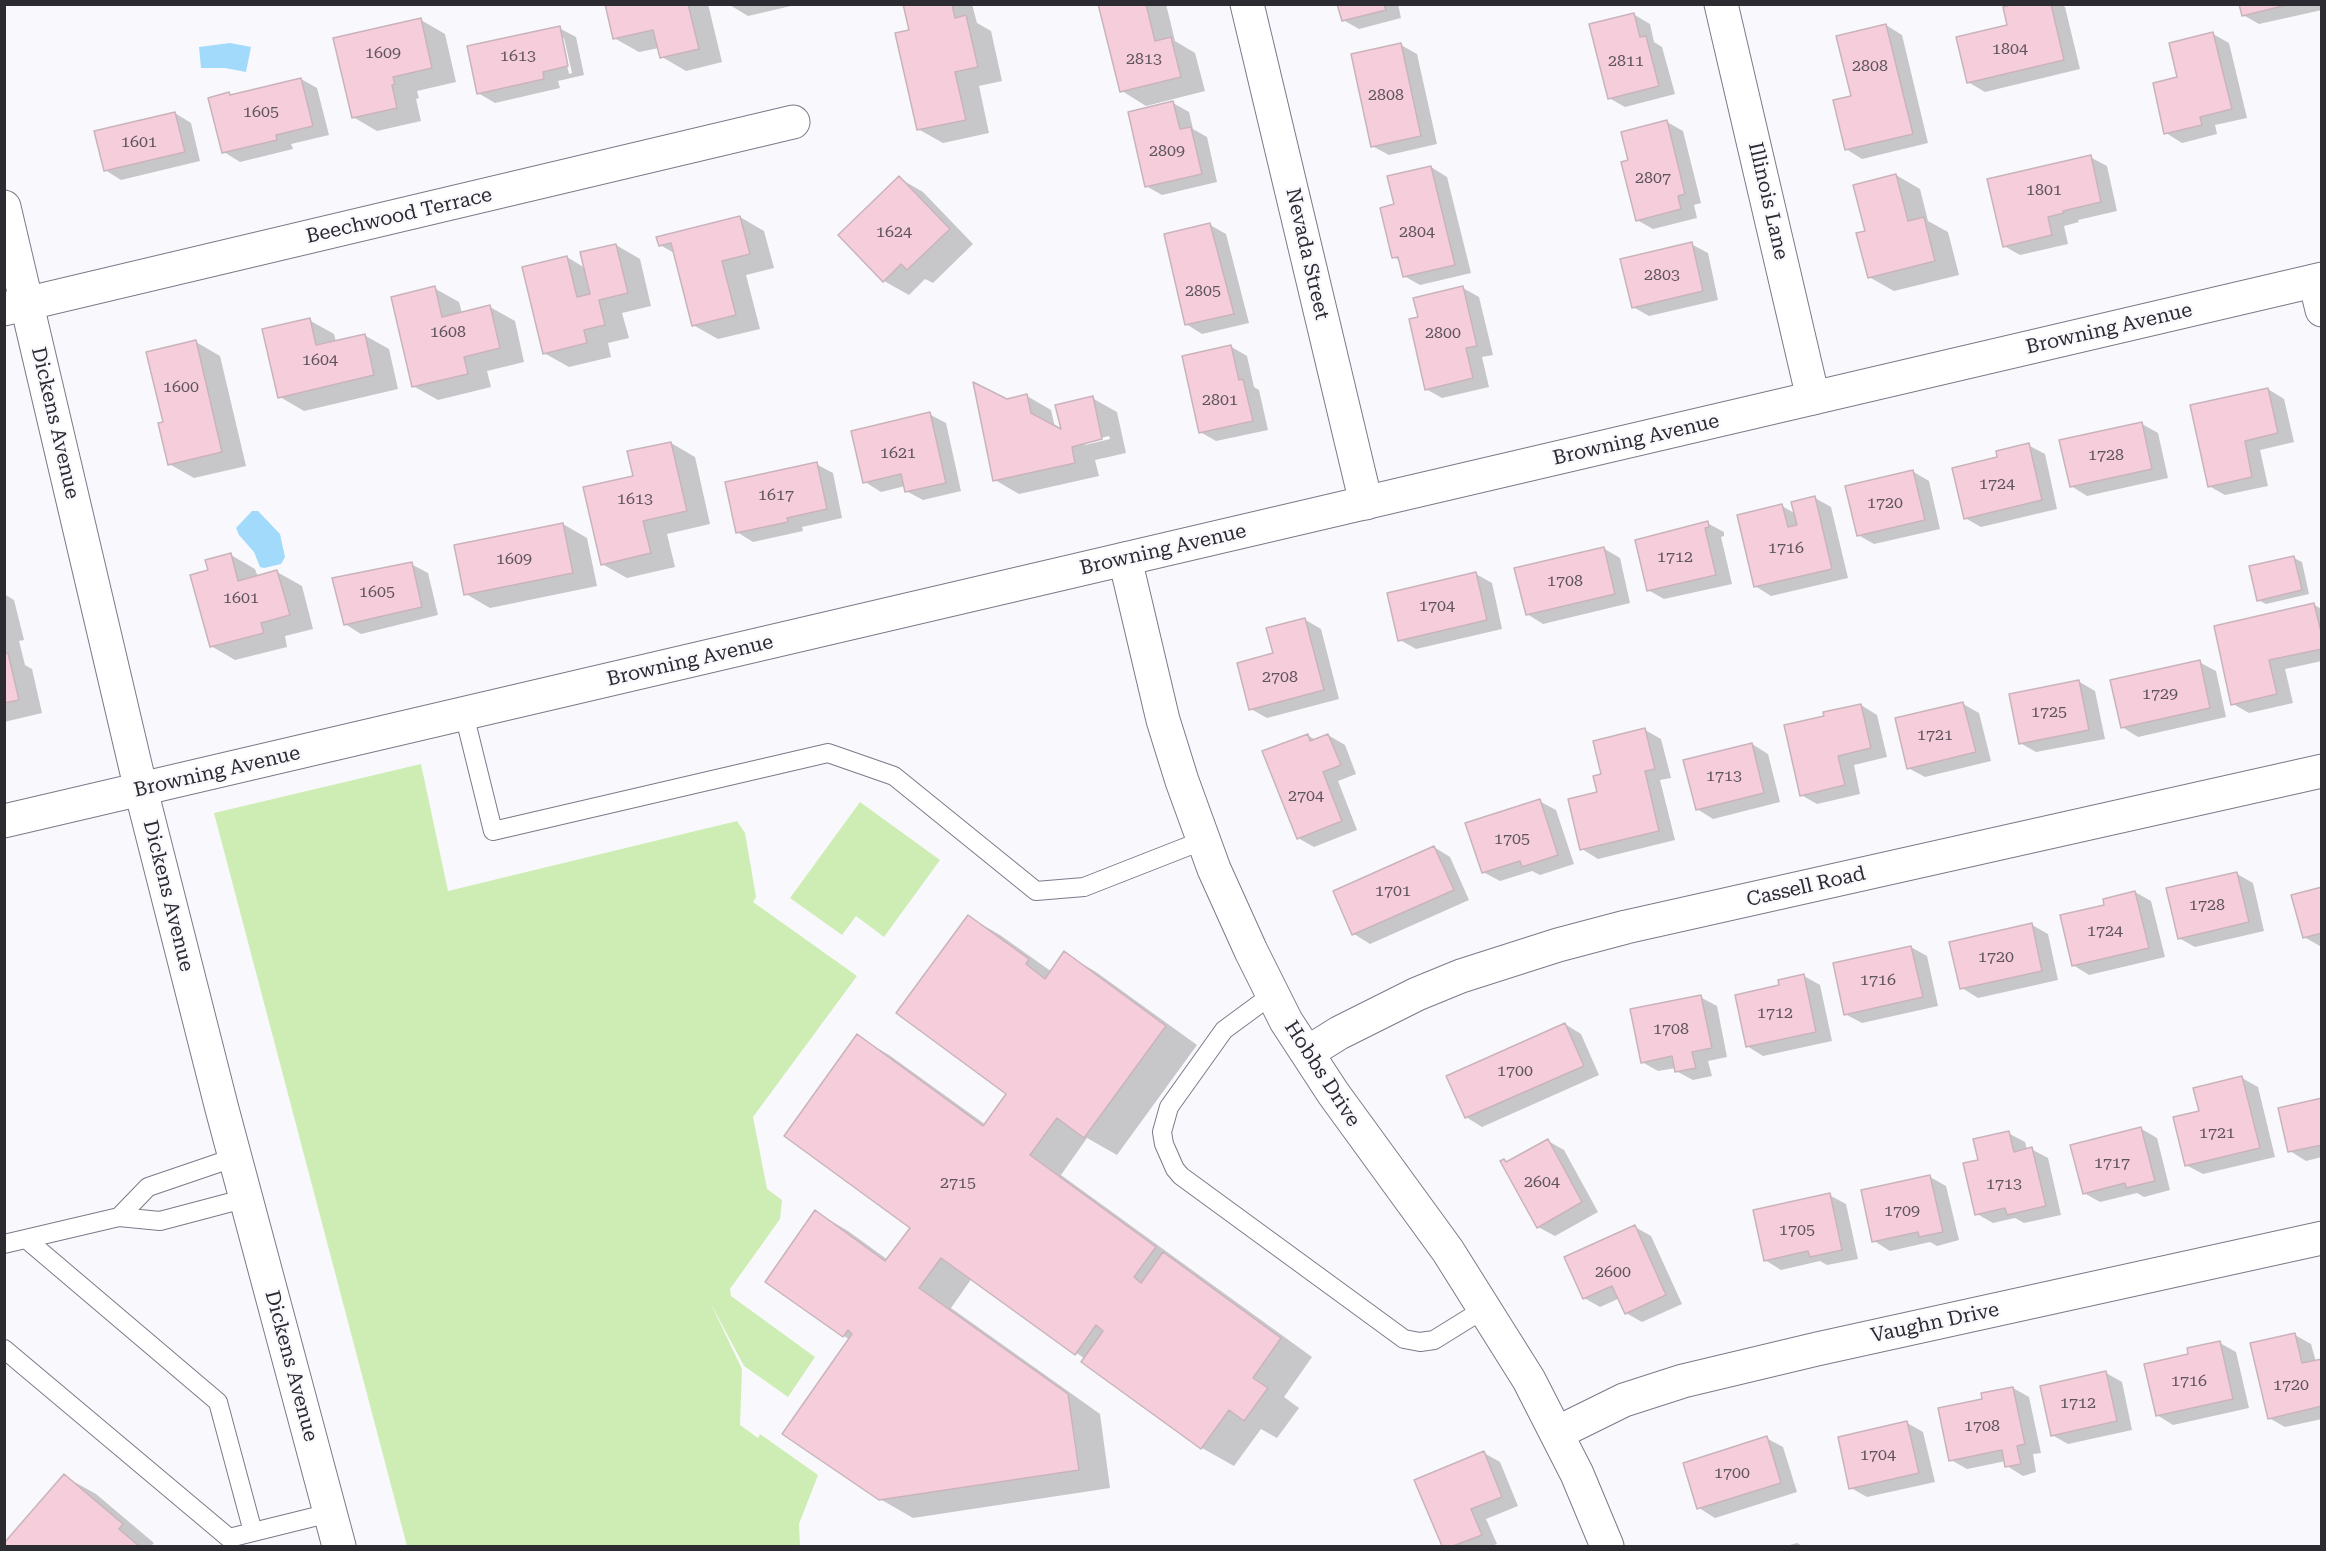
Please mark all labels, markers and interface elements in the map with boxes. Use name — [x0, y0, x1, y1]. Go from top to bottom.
house number: 1804 — [1992, 39, 2028, 59]
house number: 1609 — [365, 43, 401, 63]
house number: 1613 — [500, 46, 536, 66]
house number: 2813 — [1126, 49, 1162, 69]
house number: 2811 — [1608, 51, 1644, 71]
house number: 2808 — [1852, 56, 1888, 76]
house number: 2808 — [1368, 85, 1404, 105]
house number: 1605 — [243, 102, 279, 122]
house number: 1601 — [121, 132, 157, 152]
street label: Illinois Lane — [1743, 140, 1793, 262]
house number: 2809 — [1149, 141, 1185, 161]
house number: 2807 — [1635, 168, 1671, 188]
house number: 1801 — [2026, 180, 2062, 200]
street label: Beechwood Terrace — [304, 183, 494, 249]
street label: Nevada Street — [1280, 186, 1334, 322]
house number: 1624 — [876, 222, 912, 242]
house number: 2804 — [1399, 222, 1435, 242]
house number: 2803 — [1644, 265, 1680, 285]
house number: 2805 — [1185, 281, 1221, 301]
street label: Browning Avenue — [2023, 298, 2195, 360]
house number: 1608 — [430, 322, 466, 342]
house number: 2800 — [1425, 323, 1461, 343]
street label: Dickens Avenue — [26, 345, 84, 501]
house number: 1604 — [302, 350, 338, 370]
house number: 1600 — [163, 377, 199, 397]
house number: 2801 — [1202, 390, 1238, 410]
street label: Browning Avenue — [1550, 409, 1722, 471]
house number: 1621 — [880, 443, 916, 463]
house number: 1728 — [2088, 445, 2124, 465]
house number: 1724 — [1979, 474, 2015, 494]
house number: 1617 — [758, 485, 794, 505]
house number: 1613 — [617, 489, 653, 509]
house number: 1720 — [1867, 493, 1903, 513]
street label: Browning Avenue — [1077, 519, 1249, 581]
house number: 1716 — [1768, 538, 1804, 558]
house number: 1712 — [1657, 547, 1693, 567]
house number: 1609 — [496, 549, 532, 569]
house number: 1708 — [1547, 571, 1583, 591]
house number: 1605 — [359, 582, 395, 602]
house number: 1601 — [223, 588, 259, 608]
house number: 1704 — [1419, 596, 1455, 616]
street label: Browning Avenue — [604, 630, 776, 692]
house number: 2708 — [1262, 667, 1298, 687]
house number: 1729 — [2142, 684, 2178, 704]
house number: 1725 — [2031, 702, 2067, 722]
house number: 1721 — [1917, 725, 1953, 745]
street label: Browning Avenue — [131, 741, 303, 803]
house number: 1713 — [1706, 766, 1742, 786]
house number: 2704 — [1288, 786, 1324, 806]
street label: Dickens Avenue — [138, 818, 198, 974]
house number: 1705 — [1494, 829, 1530, 849]
street label: Cassell Road — [1744, 862, 1868, 912]
house number: 1701 — [1375, 881, 1411, 901]
house number: 1728 — [2189, 895, 2225, 915]
house number: 1724 — [2087, 921, 2123, 941]
house number: 1720 — [1978, 947, 2014, 967]
house number: 1716 — [1860, 970, 1896, 990]
house number: 1712 — [1757, 1003, 1793, 1023]
street label: Hobbs Drive — [1279, 1017, 1365, 1131]
house number: 1708 — [1653, 1019, 1689, 1039]
house number: 1700 — [1497, 1061, 1533, 1081]
house number: 1721 — [2199, 1123, 2235, 1143]
house number: 1717 — [2094, 1153, 2130, 1173]
house number: 2604 — [1524, 1172, 1560, 1192]
house number: 2715 — [940, 1173, 976, 1193]
house number: 1713 — [1986, 1174, 2022, 1194]
house number: 1709 — [1884, 1201, 1920, 1221]
house number: 1705 — [1779, 1220, 1815, 1240]
house number: 2600 — [1595, 1262, 1631, 1282]
street label: Dickens Avenue — [259, 1288, 323, 1444]
street label: Vaughn Drive — [1869, 1298, 2001, 1348]
house number: 1716 — [2171, 1371, 2207, 1391]
house number: 1720 — [2273, 1375, 2309, 1395]
house number: 1712 — [2060, 1393, 2096, 1413]
house number: 1708 — [1964, 1416, 2000, 1436]
house number: 1704 — [1860, 1445, 1896, 1465]
house number: 1700 — [1714, 1463, 1750, 1483]

